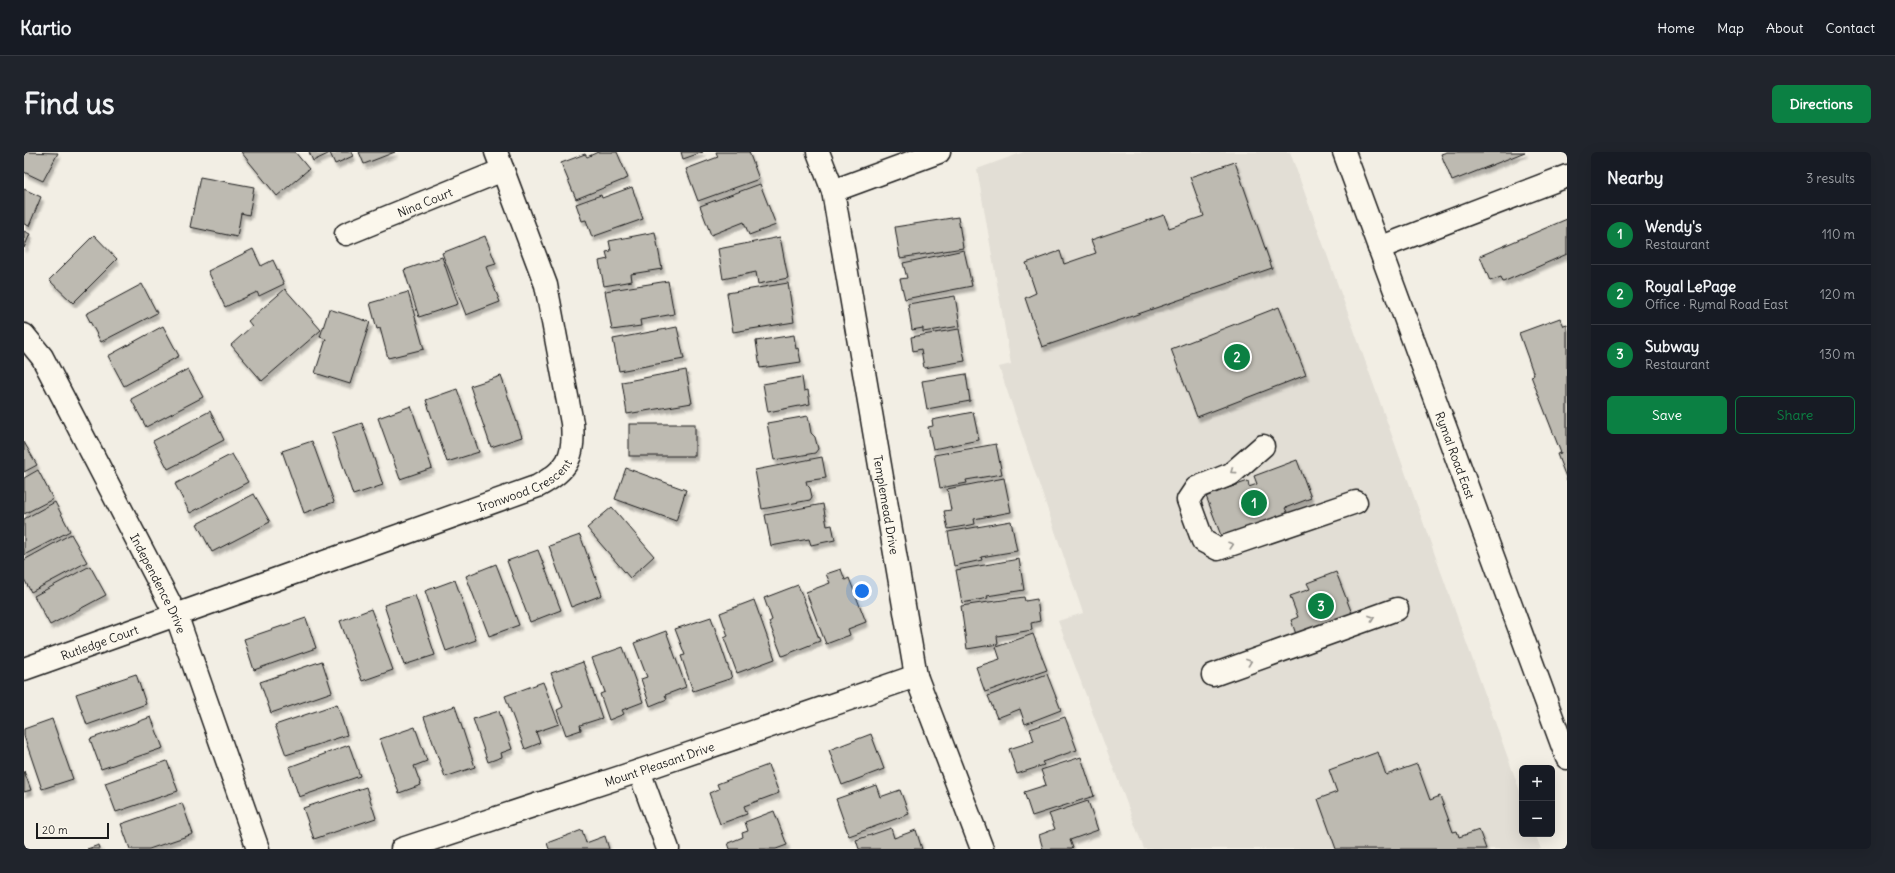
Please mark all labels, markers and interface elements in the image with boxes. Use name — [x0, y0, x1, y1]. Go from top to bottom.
text: Kartio — [20, 16, 72, 40]
text: Home — [1657, 19, 1695, 37]
text: Map — [1717, 19, 1744, 37]
text: About — [1766, 19, 1804, 37]
text: Contact — [1826, 19, 1875, 37]
button: Directions — [1772, 85, 1871, 123]
text: Find us — [24, 86, 115, 122]
text: Nearby — [1607, 167, 1663, 189]
text: 3 results — [1806, 170, 1855, 187]
street label: Nina Court — [395, 184, 454, 220]
text: Wendy's — [1645, 217, 1702, 236]
text: 1 — [1617, 226, 1623, 243]
text: 110 m — [1822, 226, 1855, 243]
text: Restaurant — [1645, 236, 1710, 253]
text: Royal LePage — [1645, 277, 1736, 296]
text: 2 — [1616, 286, 1624, 303]
text: 120 m — [1820, 286, 1855, 303]
text: Office · Rymal Road East — [1645, 296, 1788, 313]
text: Subway — [1645, 337, 1699, 356]
pin: 2 — [1224, 342, 1250, 372]
text: 3 — [1616, 346, 1624, 363]
text: 130 m — [1819, 346, 1855, 363]
text: Restaurant — [1645, 356, 1710, 373]
button: Save — [1607, 396, 1727, 434]
button: Share — [1735, 396, 1855, 434]
street label: Rymal Road East — [1433, 410, 1478, 501]
street label: Templemead Drive — [871, 454, 903, 556]
street label: Ironwood Crescent — [476, 456, 575, 514]
one-way arrow — [1231, 466, 1238, 473]
pin: 1 — [1241, 488, 1267, 518]
street label: Independence Drive — [127, 531, 190, 635]
one-way arrow — [1227, 541, 1234, 550]
your location — [852, 581, 872, 601]
pin: 3 — [1308, 591, 1334, 621]
one-way arrow — [1368, 614, 1375, 623]
street label: Rutledge Court — [59, 621, 140, 663]
one-way arrow — [1246, 658, 1253, 667]
street label: Mount Pleasant Drive — [602, 738, 716, 789]
map controls — [1519, 765, 1555, 837]
button: + — [1519, 765, 1555, 801]
button: − — [1519, 801, 1555, 837]
scale bar — [36, 821, 109, 840]
text: 20 m — [42, 823, 68, 837]

